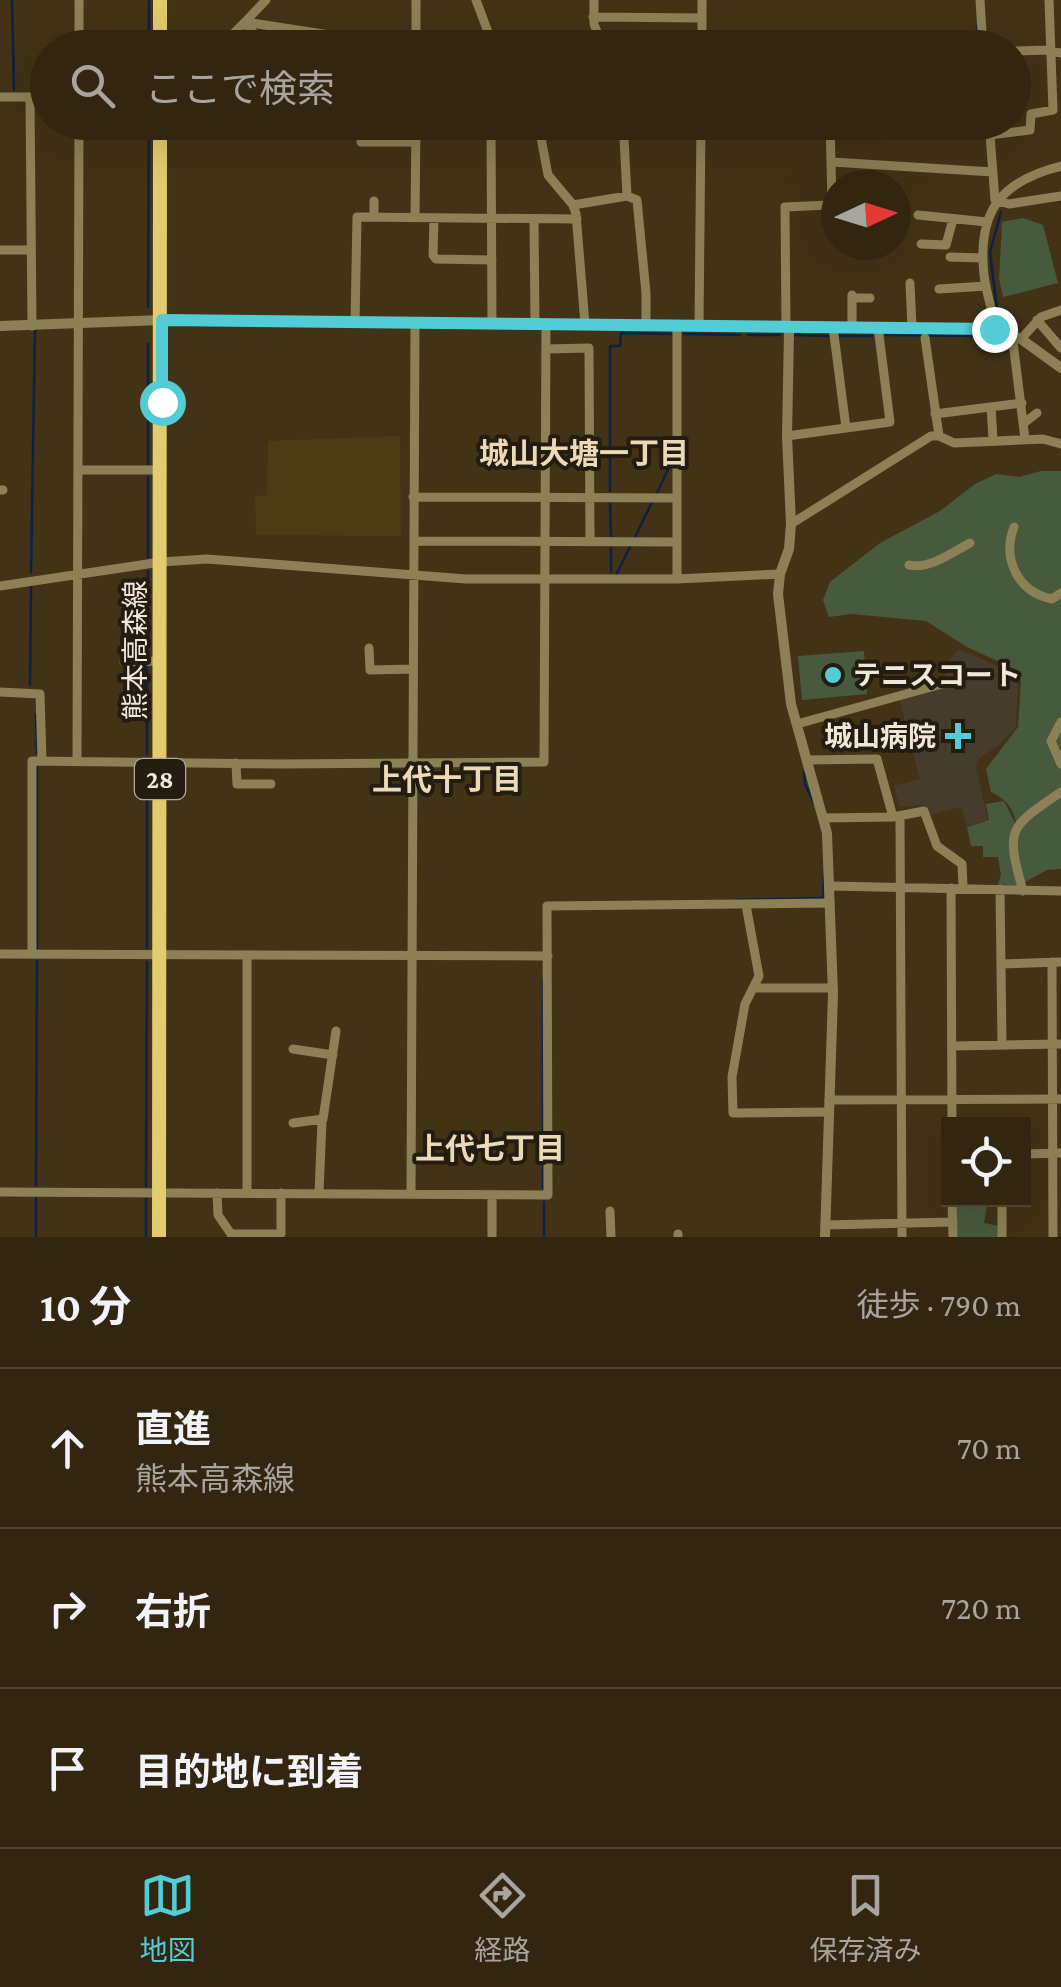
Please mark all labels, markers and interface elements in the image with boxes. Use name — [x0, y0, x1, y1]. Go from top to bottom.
search box — [30, 30, 1031, 140]
icon: search — [65, 58, 120, 113]
text: ここで検索 — [145, 68, 335, 110]
north arrow — [821, 170, 911, 260]
route end — [972, 307, 1018, 353]
route start — [140, 380, 186, 426]
district label: 城山大塘一丁目 — [479, 437, 689, 470]
street label: 熊本高森線 — [120, 580, 151, 720]
place label: テニスコート — [853, 660, 1021, 691]
marker: テニスコート — [822, 664, 844, 686]
place label: 城山病院 — [824, 721, 936, 752]
marker: 城山病院 — [945, 723, 971, 749]
road number: 28 — [135, 759, 185, 799]
district label: 上代十丁目 — [372, 763, 522, 796]
map controls — [941, 1117, 1031, 1207]
button: locate — [941, 1117, 1031, 1207]
district label: 上代七丁目 — [415, 1132, 565, 1165]
text: 10 分 — [40, 1283, 131, 1330]
text: 徒歩 · 790 m — [856, 1287, 1021, 1323]
text: 直進 — [135, 1408, 211, 1450]
icon: ahead — [40, 1421, 95, 1476]
text: 70 m — [957, 1430, 1021, 1466]
text: 熊本高森線 — [135, 1461, 295, 1497]
icon: right — [40, 1581, 95, 1636]
text: 720 m — [941, 1590, 1021, 1626]
text: 右折 — [135, 1591, 211, 1633]
icon: arrive — [40, 1741, 95, 1796]
text: 目的地に到着 — [135, 1751, 363, 1793]
tab: 地図 — [139, 1868, 196, 1968]
tab: 経路 — [474, 1868, 531, 1968]
tab: 保存済み — [809, 1868, 922, 1968]

